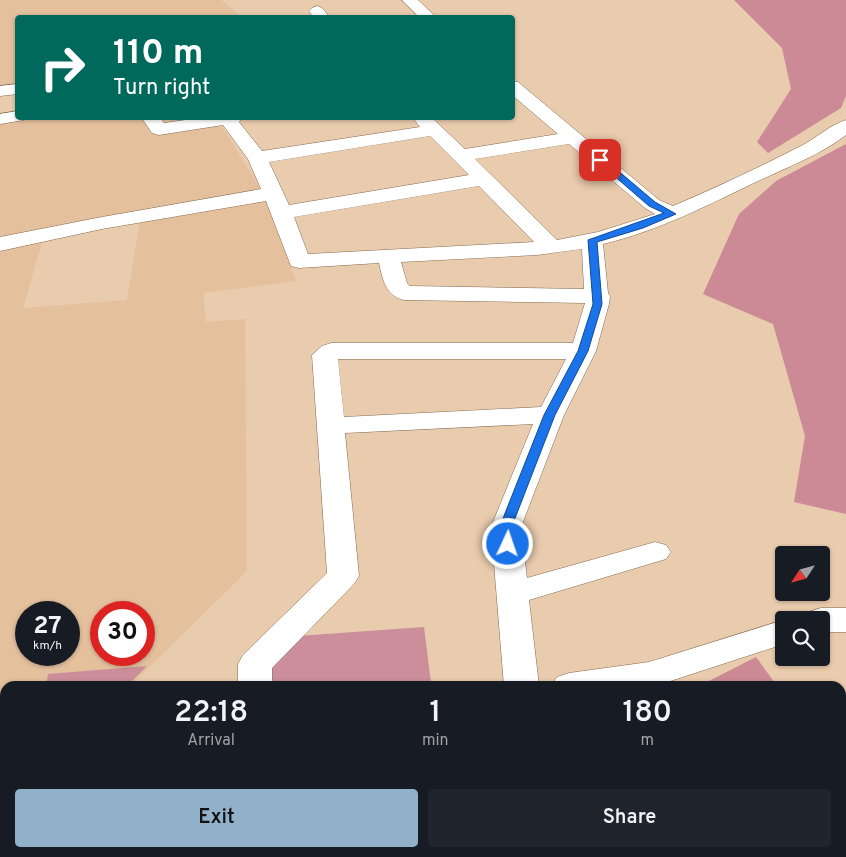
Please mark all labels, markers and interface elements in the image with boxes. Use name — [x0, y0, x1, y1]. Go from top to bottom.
text: 110 m — [113, 32, 203, 76]
icon: right — [30, 35, 95, 100]
text: Turn right — [113, 75, 210, 102]
pin — [579, 139, 621, 181]
icon: arrive — [586, 146, 614, 174]
position arrow — [481, 517, 533, 569]
north arrow — [775, 546, 830, 601]
map controls — [775, 546, 830, 666]
speed limit sign: 30 — [90, 601, 155, 666]
text: 27 — [33, 611, 62, 643]
button: search — [775, 611, 830, 666]
text: km/h — [33, 638, 62, 654]
text: 22:18 — [174, 695, 248, 732]
text: 1 — [429, 695, 441, 732]
text: 180 — [622, 695, 672, 732]
text: Arrival — [187, 731, 235, 751]
text: min — [422, 731, 449, 751]
text: m — [641, 731, 654, 751]
button: Exit — [15, 789, 418, 847]
button: Share — [428, 789, 831, 847]

